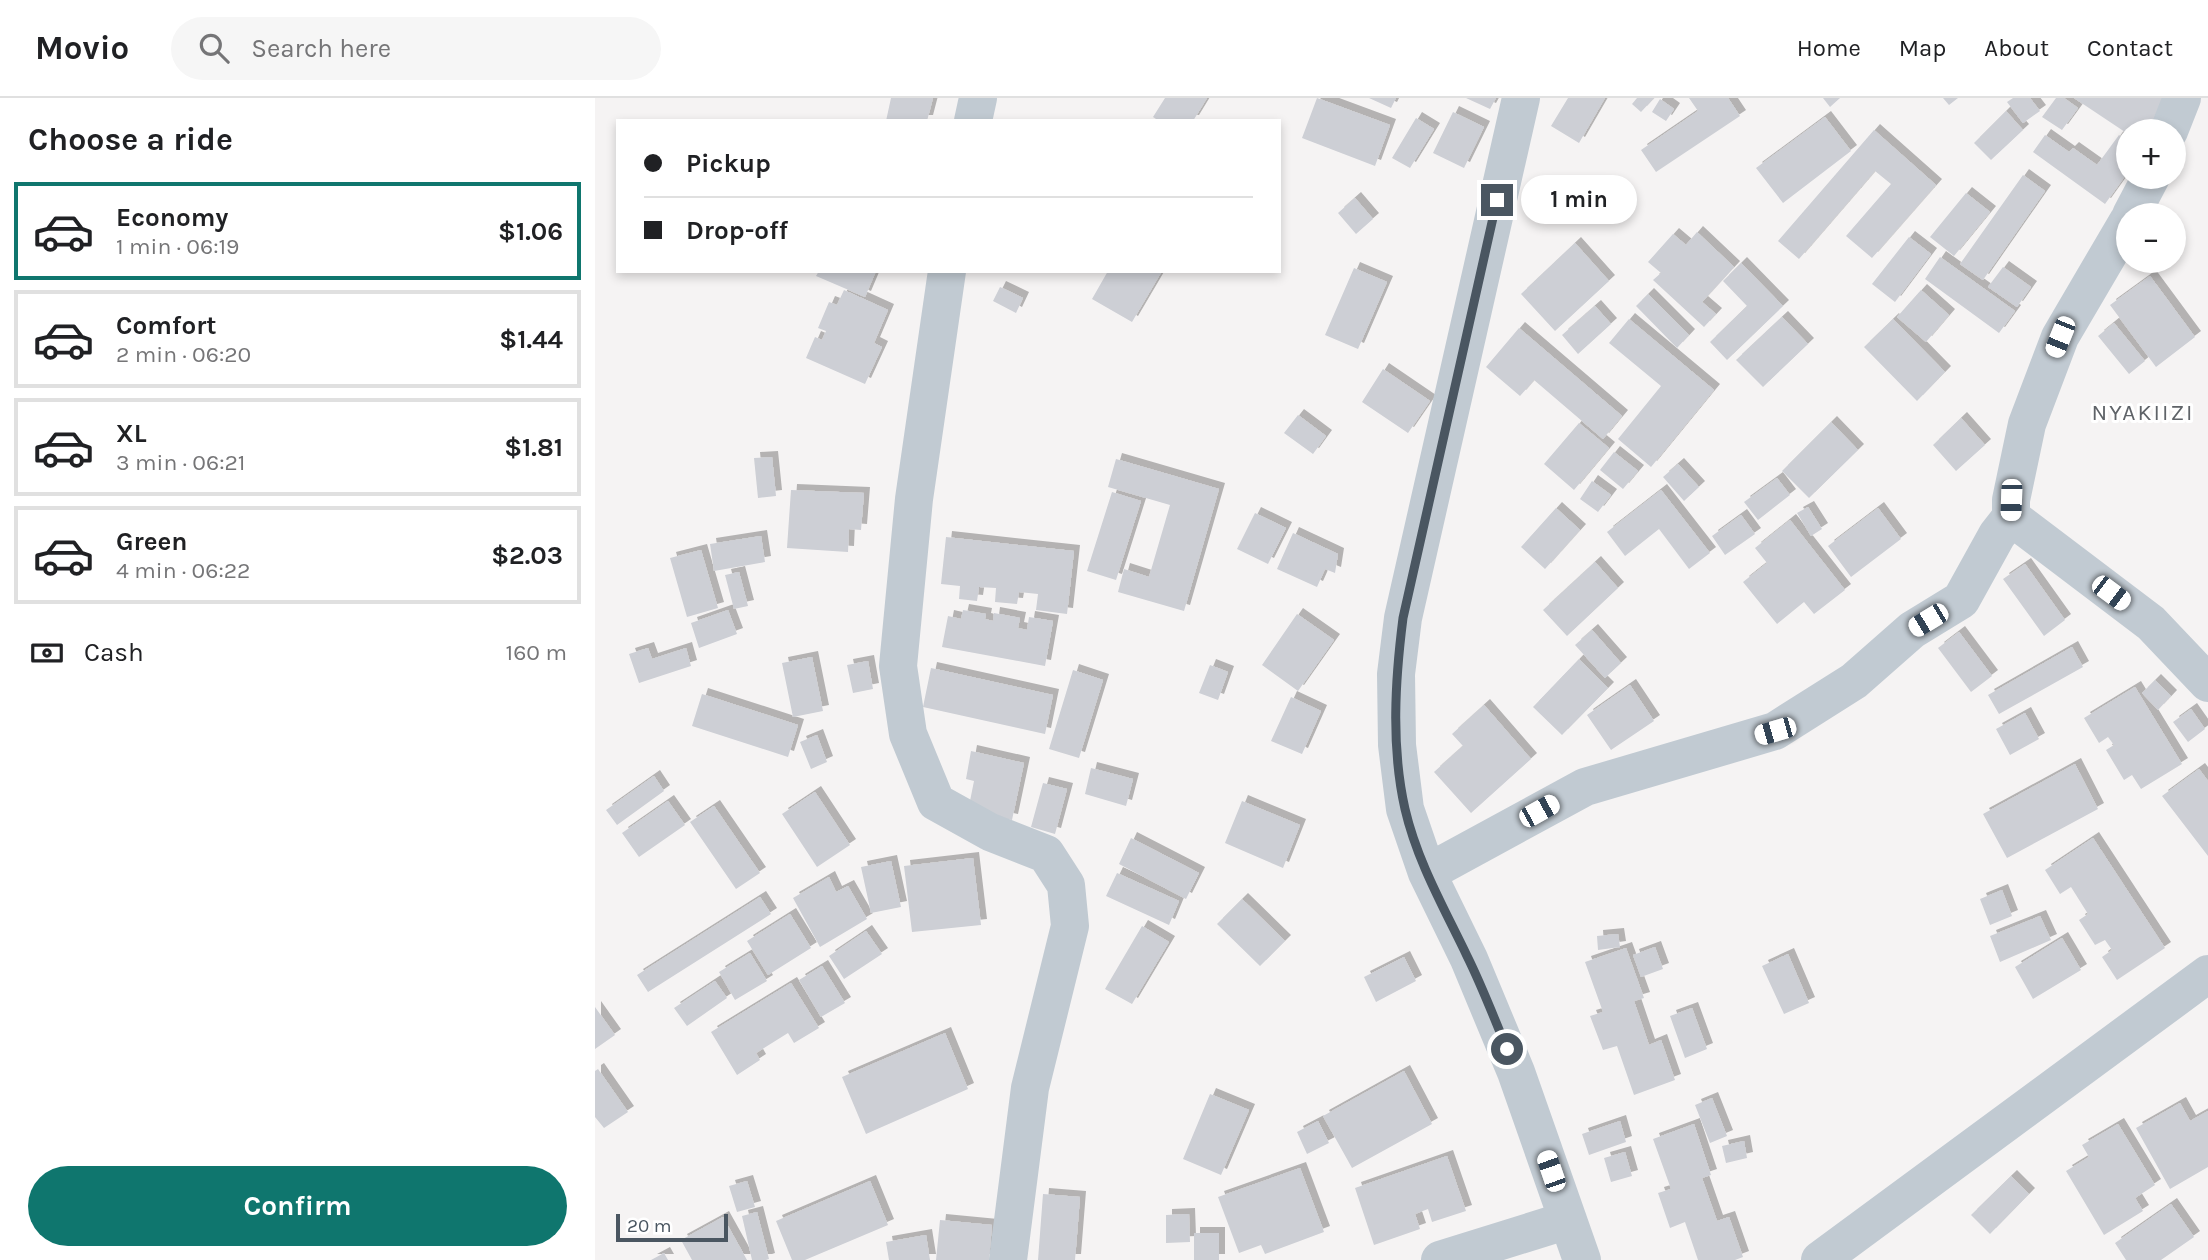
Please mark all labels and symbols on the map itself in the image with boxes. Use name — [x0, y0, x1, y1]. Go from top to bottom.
callout: 1 min — [1521, 176, 1637, 224]
route end — [1481, 184, 1513, 216]
car — [2043, 314, 2078, 360]
district label: NYAKIIZI — [2092, 399, 2194, 426]
car — [2000, 479, 2023, 521]
car — [2088, 572, 2135, 614]
car — [1905, 600, 1952, 640]
car — [1752, 715, 1799, 747]
car — [1516, 792, 1563, 830]
route start — [1491, 1033, 1523, 1065]
car — [1535, 1148, 1568, 1194]
scale bar — [616, 1211, 728, 1243]

